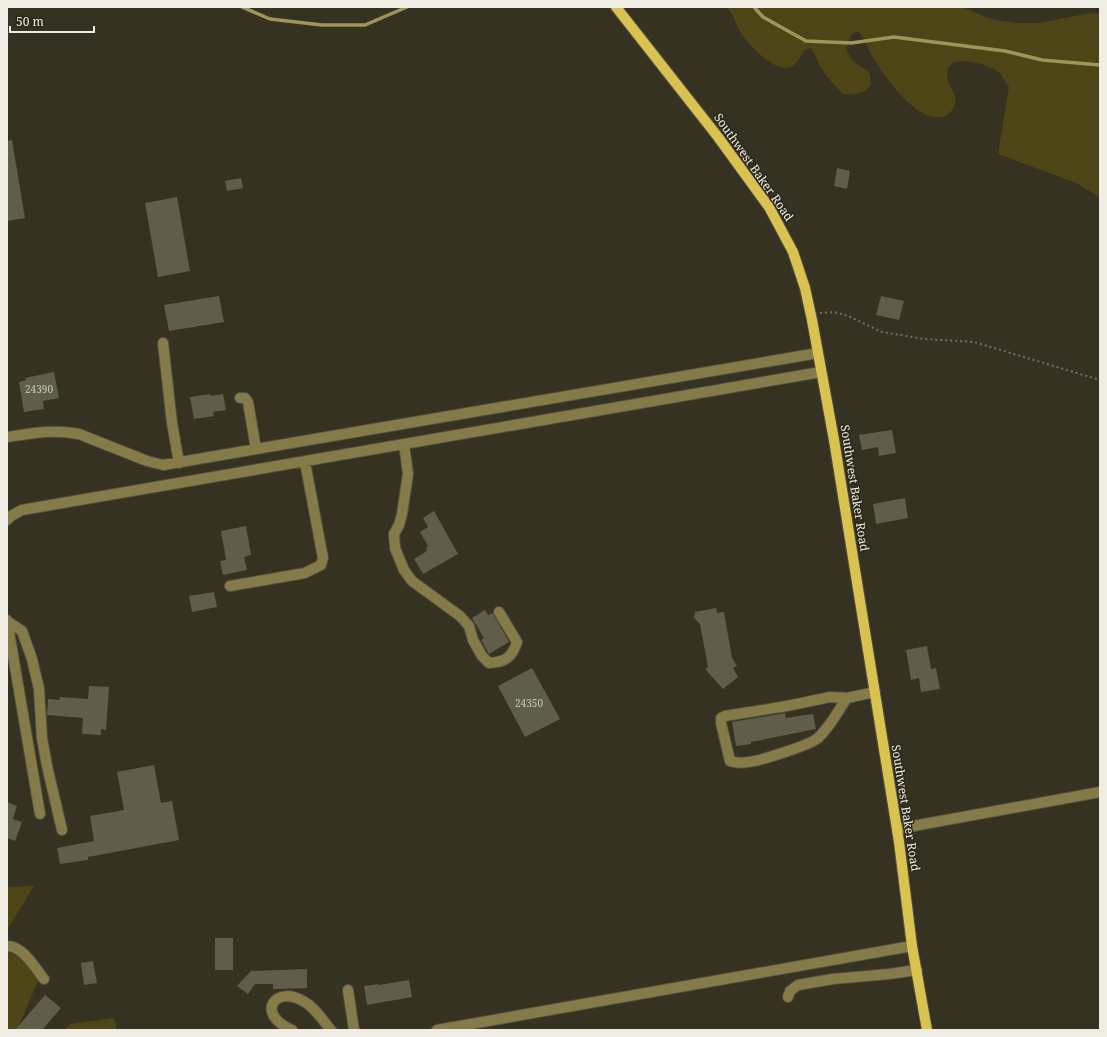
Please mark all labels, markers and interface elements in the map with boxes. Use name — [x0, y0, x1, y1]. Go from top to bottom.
scale bar — [10, 8, 94, 34]
text: 50 m — [16, 13, 44, 30]
street label: Southwest Baker Road — [710, 110, 798, 225]
house number: 24390 — [25, 382, 53, 396]
street label: Southwest Baker Road — [837, 423, 874, 553]
house number: 24350 — [515, 696, 543, 710]
street label: Southwest Baker Road — [888, 743, 925, 873]

